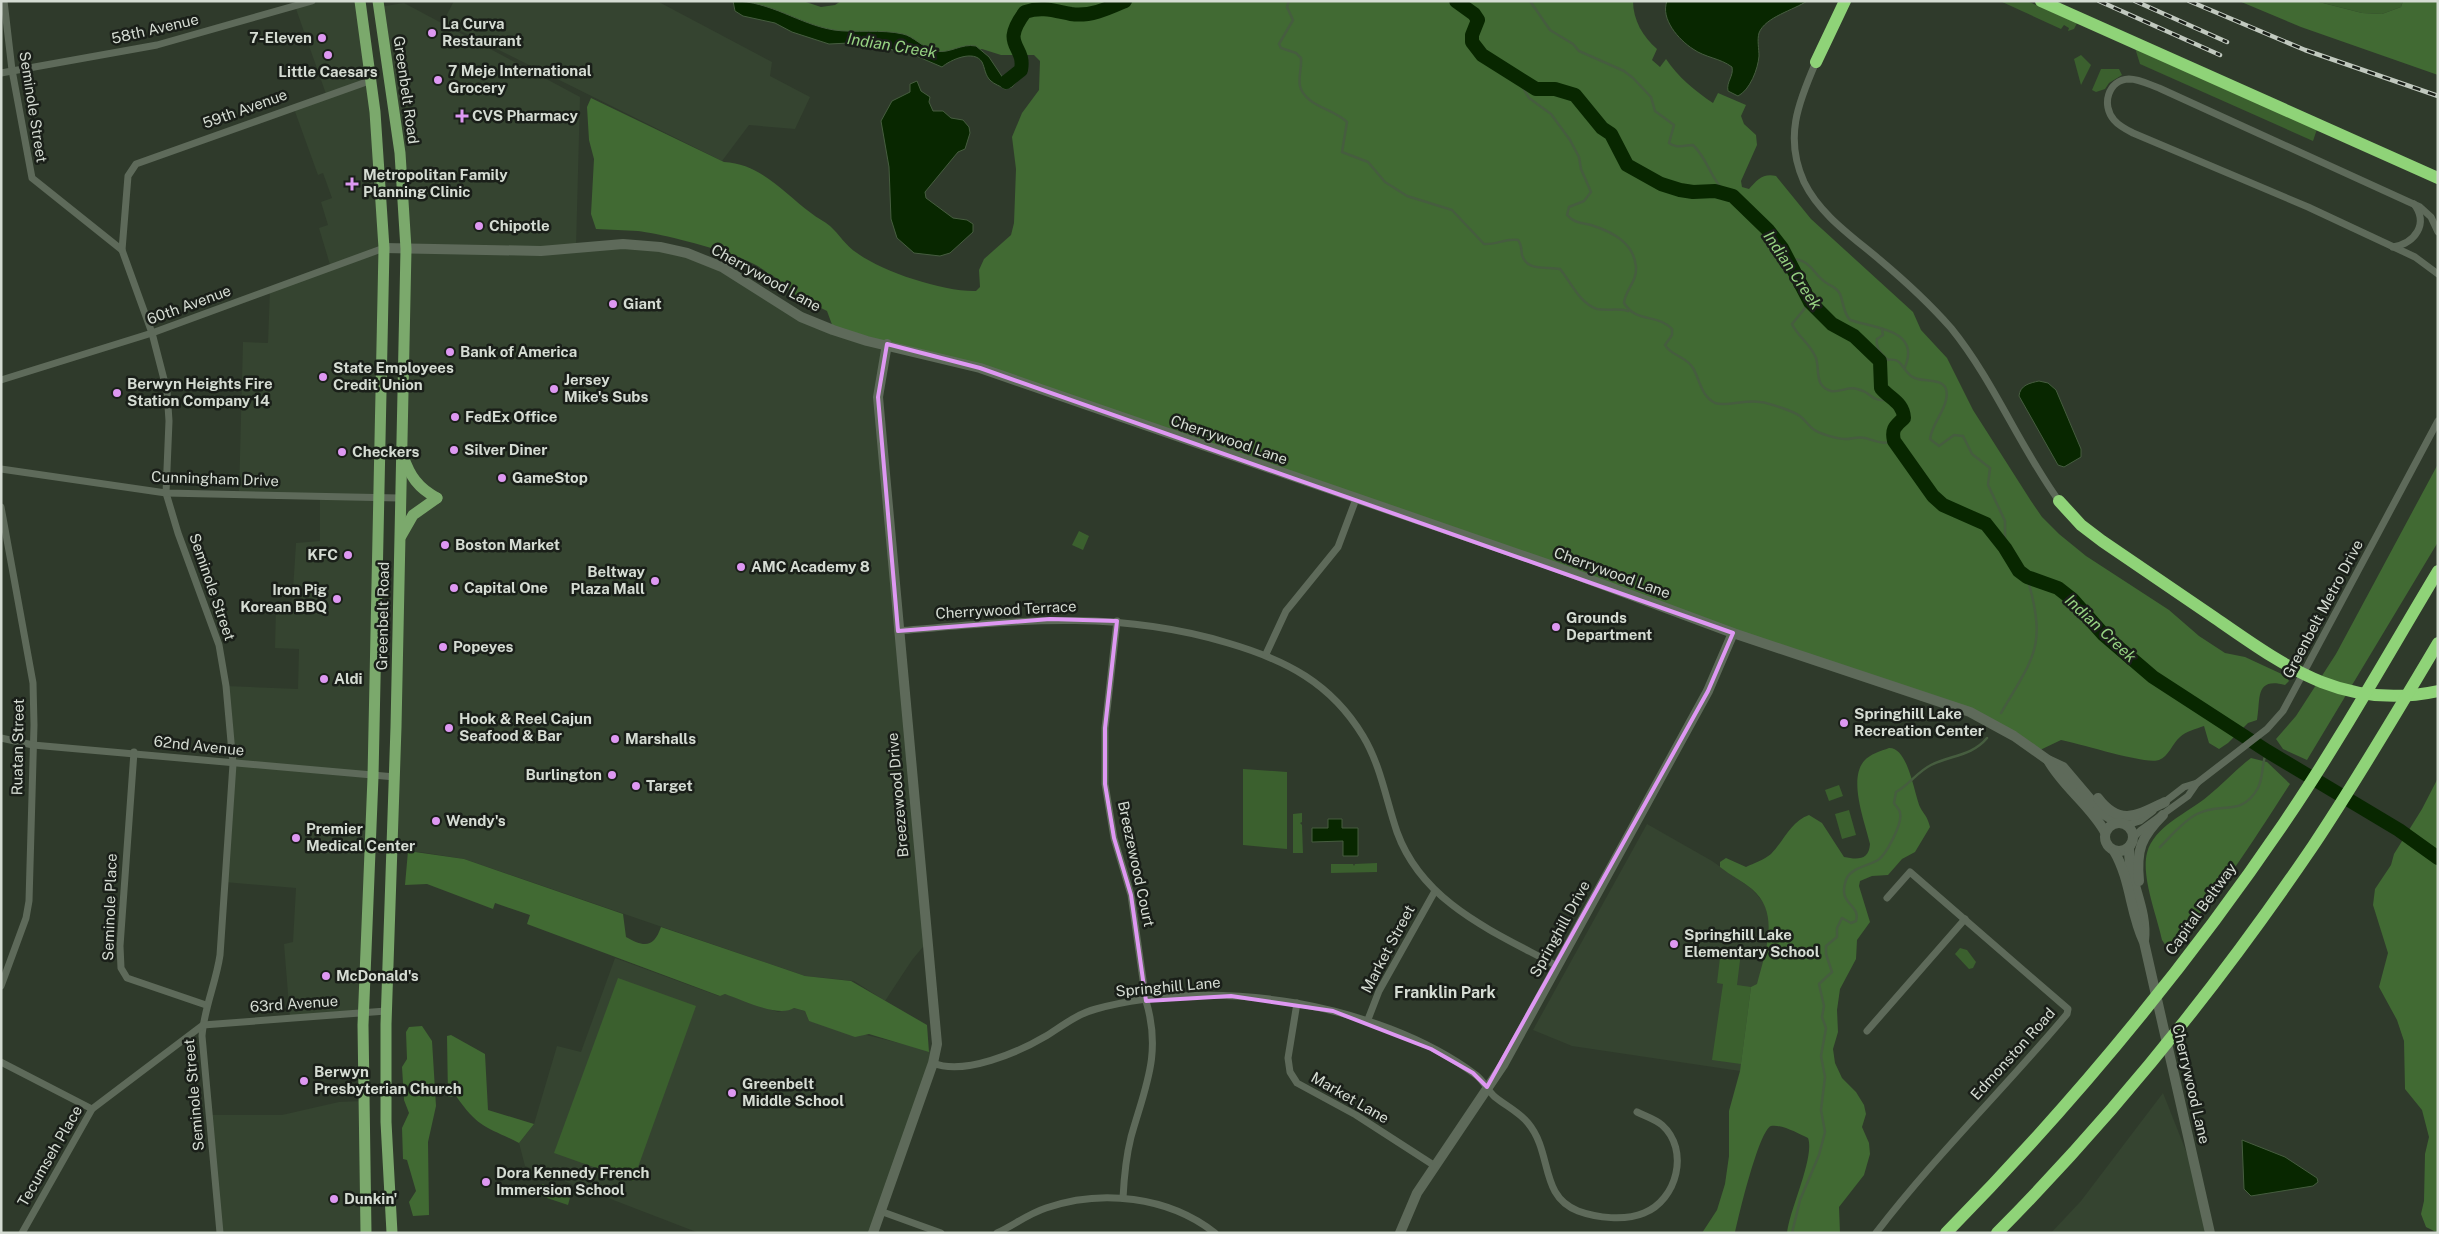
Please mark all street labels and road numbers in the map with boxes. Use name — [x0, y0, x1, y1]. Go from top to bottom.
street label: 58th Avenue — [110, 10, 200, 47]
street label: Greenbelt Road — [391, 35, 422, 145]
street label: Seminole Street — [16, 50, 51, 164]
street label: 59th Avenue — [200, 85, 289, 132]
street label: Cherrywood Lane — [709, 240, 824, 315]
street label: 60th Avenue — [145, 281, 233, 328]
street label: Cherrywood Lane — [1168, 412, 1290, 468]
street label: Cunningham Drive — [151, 468, 279, 489]
street label: Seminole Street — [186, 531, 239, 643]
street label: Greenbelt Metro Drive — [2279, 537, 2366, 681]
street label: Cherrywood Lane — [1552, 544, 1673, 601]
street label: Greenbelt Road — [373, 561, 392, 671]
street label: Cherrywood Terrace — [935, 597, 1077, 622]
street label: Ruatan Street — [8, 698, 27, 796]
street label: 62nd Avenue — [153, 732, 245, 759]
street label: Breezewood Drive — [884, 732, 911, 858]
street label: Breezewood Court — [1115, 799, 1158, 929]
street label: Seminole Place — [99, 853, 120, 961]
street label: Capital Beltway — [2162, 859, 2240, 958]
street label: Springhill Drive — [1526, 878, 1593, 980]
street label: Market Street — [1357, 902, 1418, 996]
street label: Springhill Lane — [1115, 973, 1221, 1000]
street label: 63rd Avenue — [249, 992, 339, 1015]
street label: Edmonston Road — [1967, 1004, 2058, 1103]
street label: Cherrywood Lane — [2169, 1022, 2214, 1146]
street label: Seminole Street — [180, 1038, 207, 1152]
street label: Market Lane — [1308, 1068, 1392, 1127]
street label: Tecumseh Place — [14, 1102, 85, 1209]

